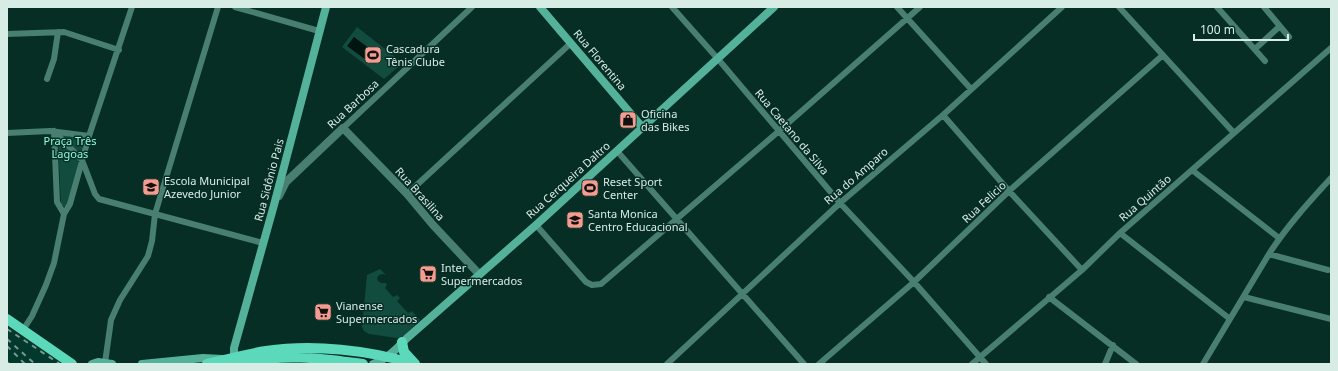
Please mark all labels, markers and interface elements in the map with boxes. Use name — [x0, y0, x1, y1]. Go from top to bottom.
scale bar — [1194, 16, 1288, 42]
text: 100 m — [1200, 21, 1235, 38]
street label: Rua Florentina — [571, 26, 630, 93]
place label: Cascadura Tênis Clube — [386, 41, 445, 69]
sports icon: Cascadura Tênis Clube — [363, 45, 383, 65]
street label: Rua Barbosa — [324, 76, 382, 131]
street label: Rua Caetano da Silva — [752, 86, 833, 178]
place label: Oficina das Bikes — [641, 106, 689, 134]
shop icon: Oficina das Bikes — [618, 110, 638, 130]
park label: Praça Três Lagoas — [44, 133, 96, 161]
street label: Rua Sidônio Pais — [250, 137, 287, 223]
street label: Rua Cerqueira Daltro — [522, 138, 613, 221]
street label: Rua do Amparo — [820, 143, 891, 208]
street label: Rua Brasilina — [392, 164, 448, 224]
street label: Rua Quintão — [1115, 171, 1174, 224]
place label: Escola Municipal Azevedo Junior — [164, 173, 250, 201]
place label: Reset Sport Center — [603, 174, 662, 202]
school or university icon: Escola Municipal Azevedo Junior — [141, 177, 161, 197]
street label: Rua Felicio — [958, 177, 1009, 226]
sports icon: Reset Sport Center — [580, 178, 600, 198]
place label: Santa Monica Centro Educacional — [588, 206, 687, 234]
school or university icon: Santa Monica Centro Educacional — [565, 210, 585, 230]
place label: Inter Supermercados — [441, 260, 522, 288]
supermarket icon: Inter Supermercados — [418, 264, 438, 284]
place label: Vianense Supermercados — [336, 298, 417, 326]
supermarket icon: Vianense Supermercados — [313, 302, 333, 322]

